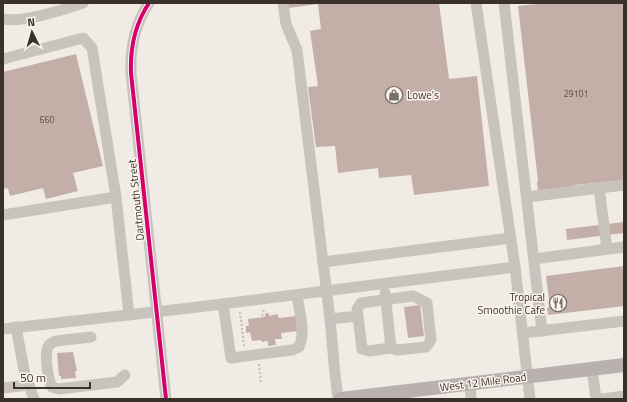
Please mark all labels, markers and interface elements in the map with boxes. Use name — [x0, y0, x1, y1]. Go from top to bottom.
north arrow — [12, 12, 52, 52]
text: N — [27, 14, 36, 30]
shop icon: Lowe's — [384, 85, 404, 105]
place label: Lowe's — [407, 87, 439, 103]
house number: 29101 — [563, 87, 589, 100]
house number: 660 — [39, 113, 55, 126]
street label: Dartmouth Street — [124, 158, 148, 241]
place label: Tropical Smoothie Cafe — [478, 289, 545, 318]
restaurant icon: Tropical Smoothie Cafe — [548, 293, 568, 313]
scale bar — [14, 364, 90, 390]
text: 50 m — [20, 368, 46, 387]
street label: West 12 Mile Road — [439, 369, 527, 395]

